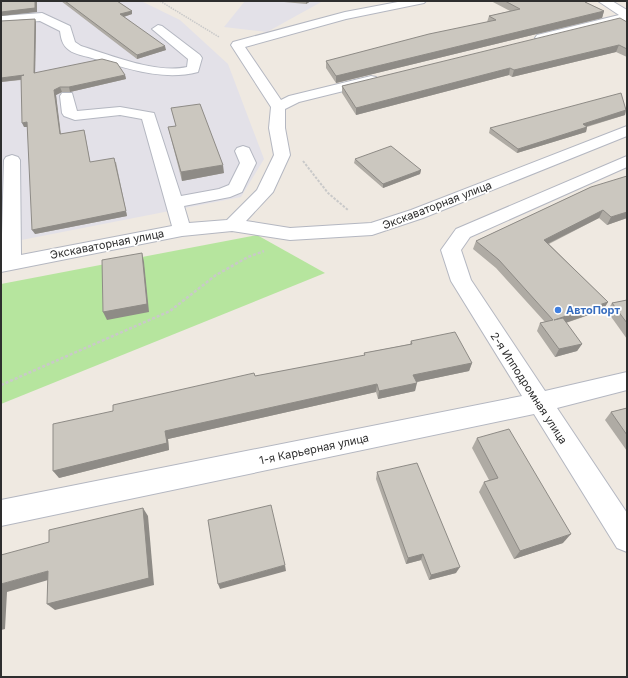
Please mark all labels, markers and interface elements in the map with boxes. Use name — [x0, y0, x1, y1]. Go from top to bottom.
street label: Экскаваторная улица — [380, 178, 494, 232]
street label: Экскаваторная улица — [49, 226, 165, 262]
place label: АвтоПорт — [566, 303, 621, 317]
marker: АвтоПорт — [553, 305, 563, 315]
street label: 2-я Ипподромная улица — [488, 329, 570, 447]
street label: 1-я Карьерная улица — [258, 431, 370, 467]

